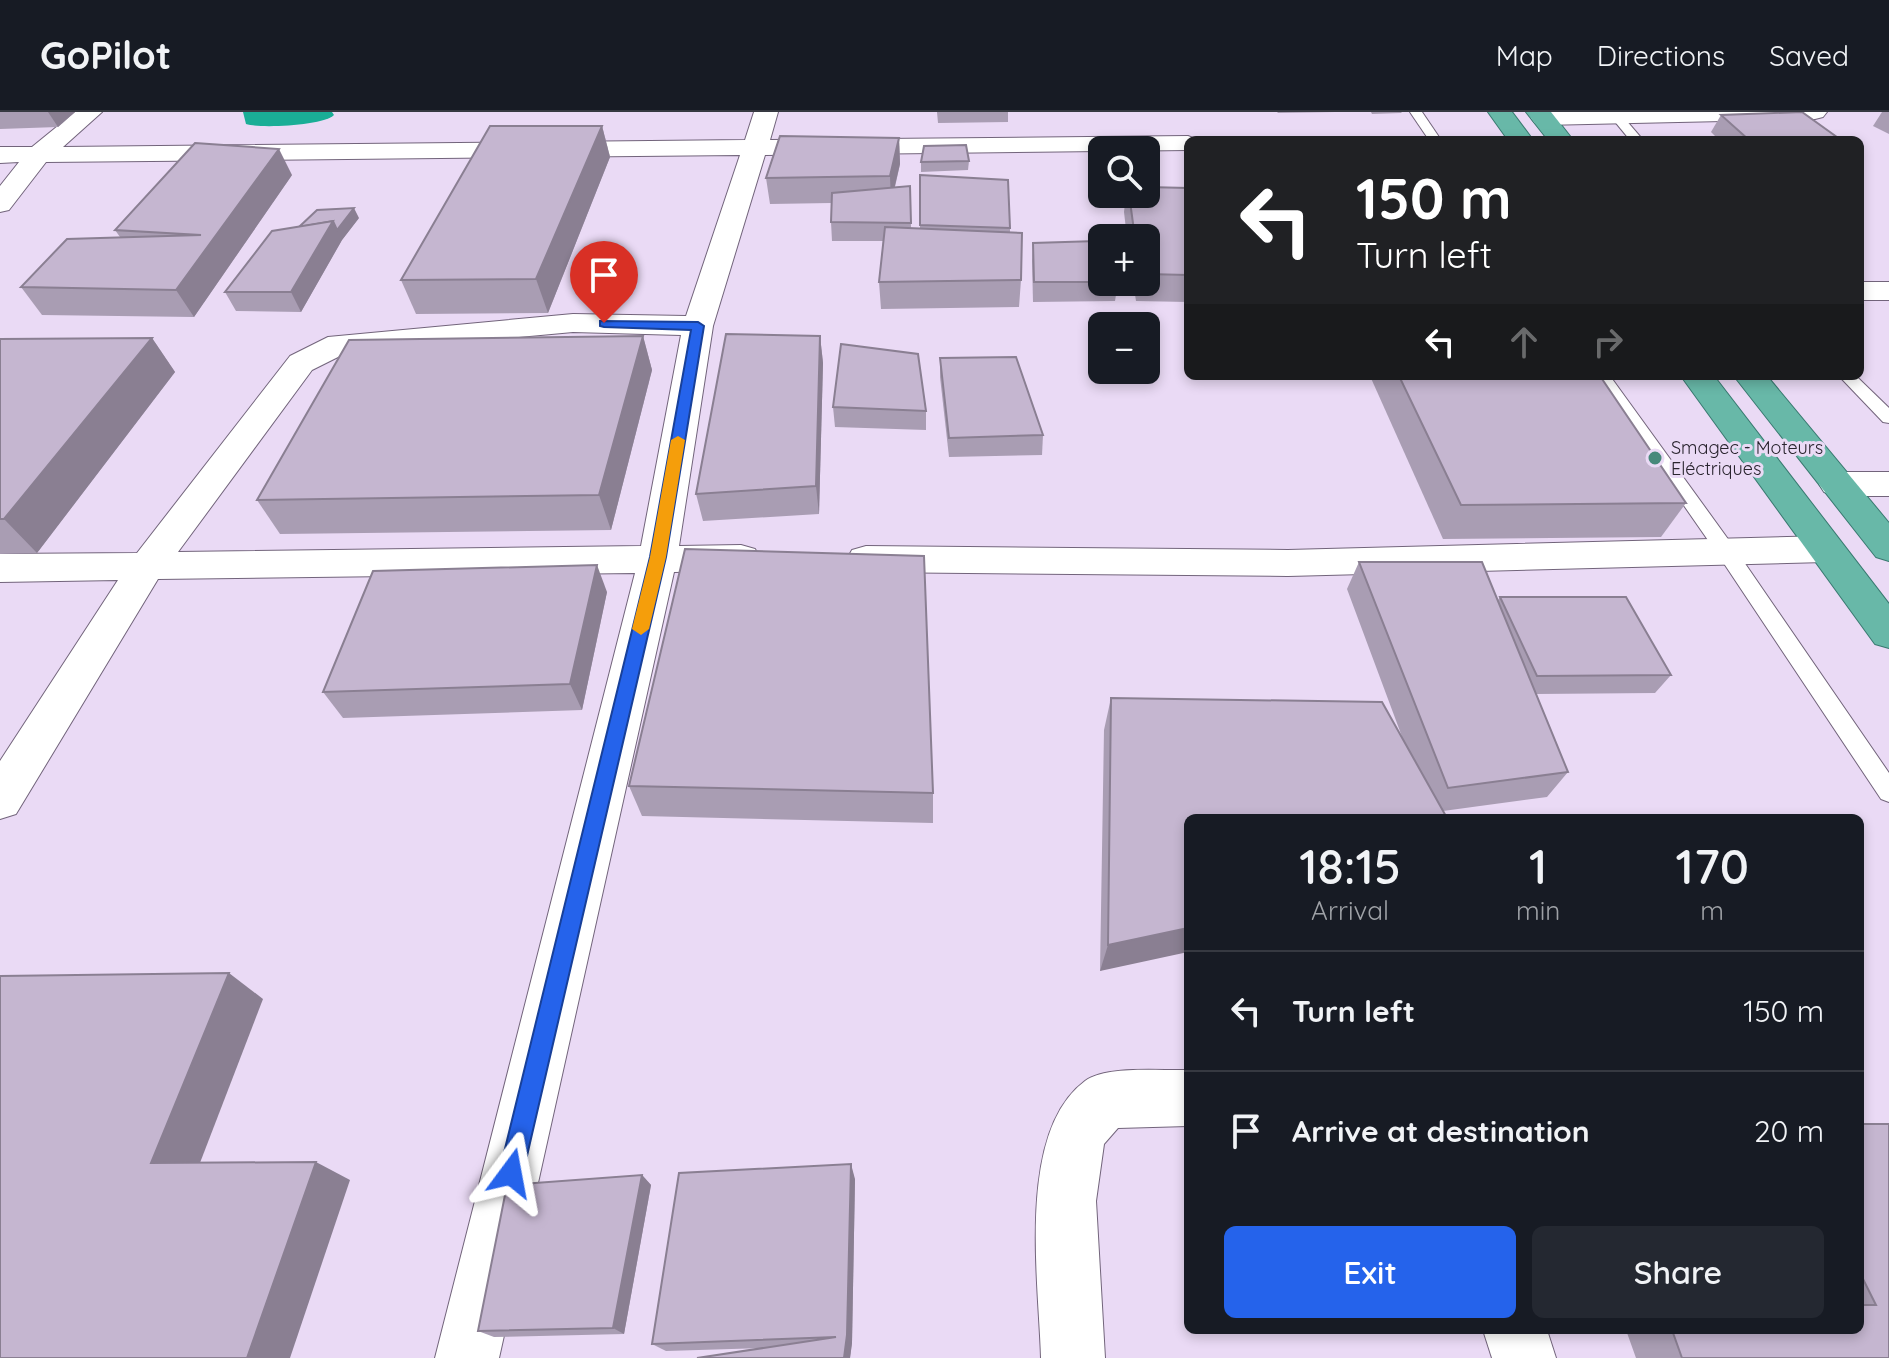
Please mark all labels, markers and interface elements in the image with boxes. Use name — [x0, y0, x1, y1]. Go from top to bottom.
text: GoPilot — [40, 31, 171, 79]
text: Map — [1496, 38, 1553, 73]
text: Directions — [1597, 38, 1725, 73]
text: Saved — [1769, 38, 1849, 73]
map controls — [1088, 136, 1160, 384]
button: search — [1088, 136, 1160, 208]
text: 150 m — [1356, 163, 1512, 233]
icon: left — [1224, 168, 1328, 272]
button: + — [1088, 224, 1160, 296]
text: Turn left — [1356, 232, 1492, 277]
pin — [570, 241, 638, 323]
icon: arrive — [582, 253, 626, 297]
button: − — [1088, 312, 1160, 384]
icon: left — [1418, 320, 1462, 364]
icon: ahead — [1502, 320, 1546, 364]
icon: right — [1586, 320, 1630, 364]
place label: Smagec - Moteurs Eléctriques — [1671, 436, 1823, 480]
marker: Smagec - Moteurs Eléctriques — [1646, 449, 1664, 467]
text: 18:15 — [1299, 836, 1401, 896]
text: 1 — [1529, 836, 1547, 896]
text: 170 — [1676, 836, 1749, 896]
text: Arrival — [1311, 894, 1389, 927]
text: min — [1516, 894, 1560, 927]
text: m — [1700, 894, 1724, 927]
icon: left — [1224, 989, 1268, 1033]
text: Turn left — [1292, 992, 1415, 1030]
text: 150 m — [1743, 992, 1824, 1030]
icon: arrive — [1224, 1109, 1268, 1153]
text: Arrive at destination — [1292, 1112, 1590, 1150]
text: 20 m — [1754, 1112, 1824, 1150]
position arrow — [469, 1131, 553, 1215]
button: Exit — [1224, 1226, 1516, 1318]
button: Share — [1532, 1226, 1824, 1318]

